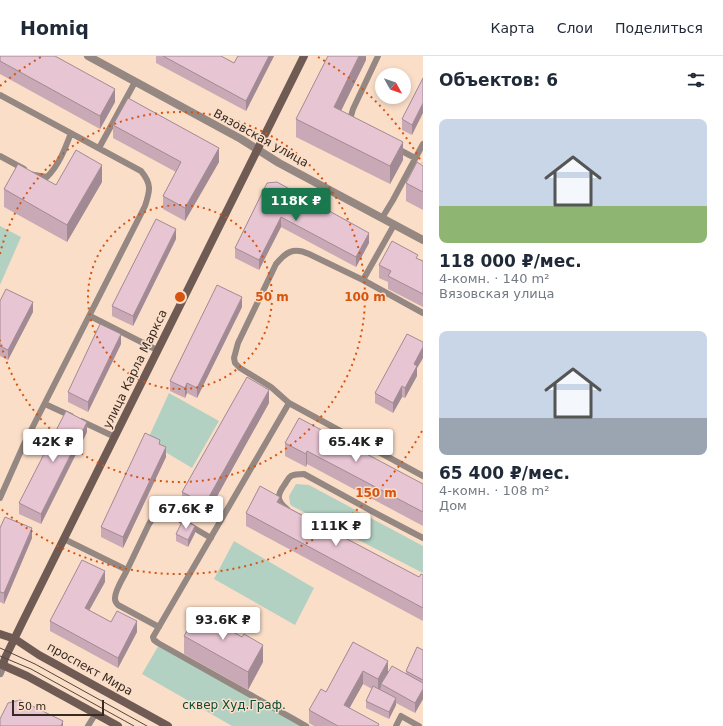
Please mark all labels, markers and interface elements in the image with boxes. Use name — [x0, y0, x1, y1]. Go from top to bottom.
text: Homiq — [20, 17, 89, 39]
text: Карта — [491, 20, 535, 36]
text: Слои — [557, 20, 593, 36]
text: Поделиться — [615, 20, 703, 36]
north arrow — [375, 68, 411, 104]
map controls — [375, 68, 411, 104]
icon: filters — [685, 69, 707, 91]
text: Объектов: 6 — [439, 70, 558, 90]
street label: Вязовская улица — [211, 106, 311, 170]
icon: home — [537, 145, 609, 217]
pin: 118K ₽ — [263, 188, 329, 222]
text: 118K ₽ — [271, 193, 321, 208]
text: 118 000 ₽/мес. — [439, 251, 582, 271]
text: 4-комн. · 140 m² — [439, 271, 549, 286]
text: Вязовская улица — [439, 286, 554, 301]
centre of rings — [173, 290, 187, 304]
text: 50 m — [255, 290, 289, 304]
text: 100 m — [344, 290, 386, 304]
street label: улица Карла Маркса — [100, 307, 170, 431]
icon: home — [537, 357, 609, 429]
pin: 42K ₽ — [25, 429, 81, 463]
pin: 65.4K ₽ — [319, 429, 393, 463]
text: 42K ₽ — [32, 434, 74, 449]
text: 65.4K ₽ — [328, 434, 384, 449]
text: 65 400 ₽/мес. — [439, 463, 570, 483]
text: 4-комн. · 108 m² — [439, 483, 549, 498]
text: 150 m — [355, 486, 397, 500]
pin: 67.6K ₽ — [149, 496, 223, 530]
text: Дом — [439, 498, 467, 513]
text: 67.6K ₽ — [158, 501, 214, 516]
pin: 111K ₽ — [303, 513, 369, 547]
text: 111K ₽ — [311, 518, 361, 533]
pin: 93.6K ₽ — [186, 607, 260, 641]
text: 93.6K ₽ — [195, 612, 251, 627]
street label: проспект Мира — [45, 640, 135, 698]
scale bar — [12, 698, 104, 717]
park label: сквер Худ.Граф. — [182, 698, 286, 712]
text: 50 m — [18, 700, 46, 713]

